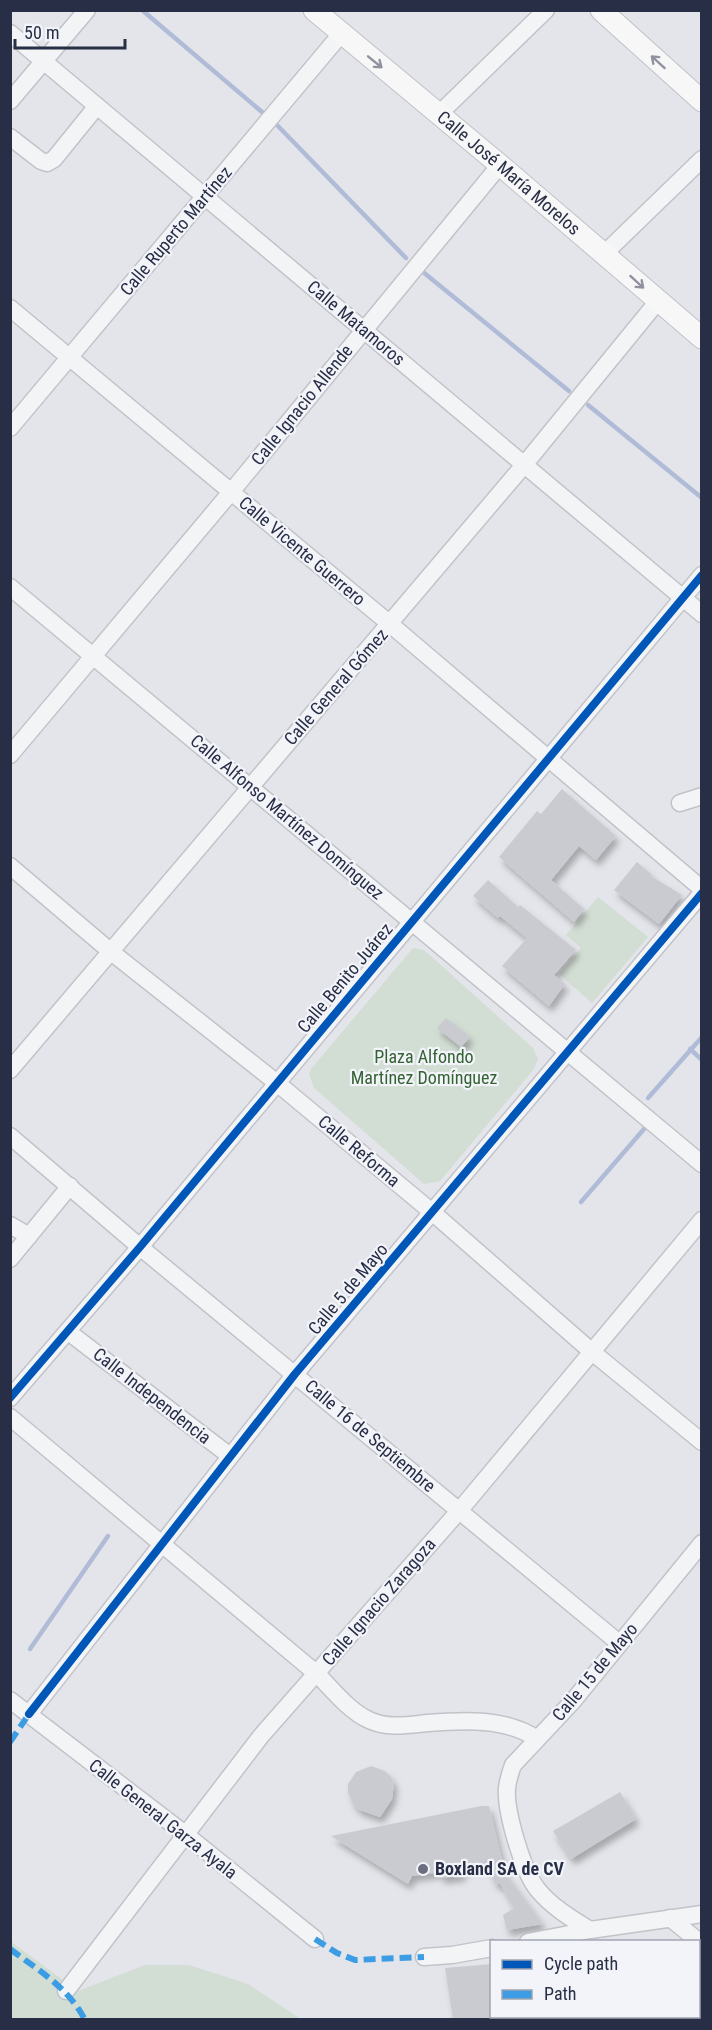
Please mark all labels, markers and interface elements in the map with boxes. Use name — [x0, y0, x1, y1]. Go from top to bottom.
scale bar — [15, 12, 124, 50]
text: 50 m — [24, 22, 59, 43]
one-way arrow — [367, 55, 383, 68]
one-way arrow — [651, 55, 666, 69]
street label: Calle José María Morelos — [433, 106, 585, 239]
street label: Calle Ruperto Martínez — [115, 162, 236, 300]
one-way arrow — [629, 275, 644, 289]
street label: Calle Matamoros — [303, 276, 409, 370]
street label: Calle Ignacio Allende — [247, 340, 357, 469]
street label: Calle Vicente Guerrero — [235, 492, 370, 610]
street label: Calle General Gómez — [279, 624, 392, 749]
street label: Calle Alfonso Martínez Domínguez — [186, 730, 388, 904]
street label: Calle Benito Juárez — [293, 918, 397, 1037]
park label: Plaza Alfondo Martínez Domínguez — [351, 1046, 497, 1088]
street label: Calle Reforma — [314, 1110, 404, 1191]
street label: Calle 5 de Mayo — [303, 1239, 392, 1339]
street label: Calle Independencia — [89, 1343, 215, 1448]
street label: Calle 16 de Septiembre — [301, 1375, 440, 1496]
street label: Calle Ignacio Zaragoza — [318, 1534, 440, 1670]
street label: Calle 15 de Mayo — [548, 1618, 642, 1725]
street label: Calle General Garza Ayala — [85, 1754, 241, 1883]
place label: Boxland SA de CV — [435, 1858, 565, 1879]
marker: Boxland SA de CV — [416, 1862, 430, 1876]
legend — [490, 1940, 700, 2018]
text: Cycle path — [544, 1953, 618, 1974]
text: Path — [544, 1983, 577, 2004]

